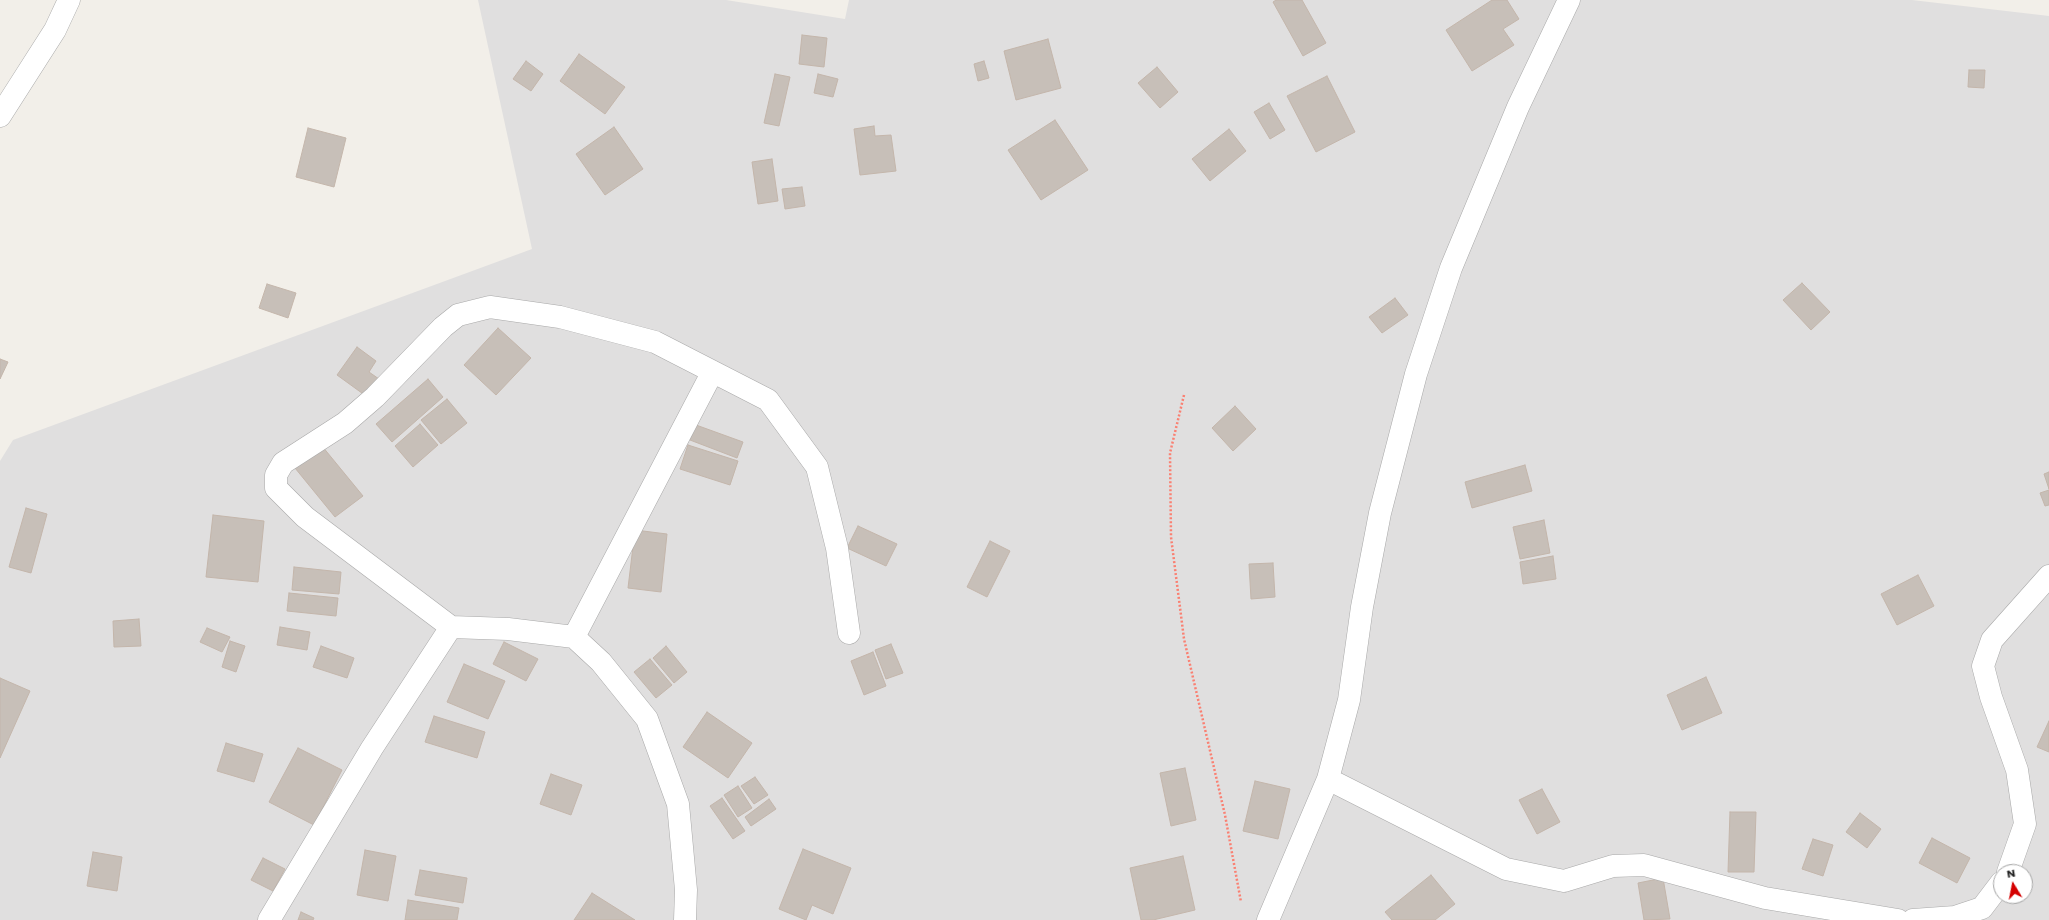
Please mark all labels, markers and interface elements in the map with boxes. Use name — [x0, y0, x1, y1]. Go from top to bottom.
north arrow — [1993, 864, 2033, 904]
text: N — [2006, 865, 2017, 882]

